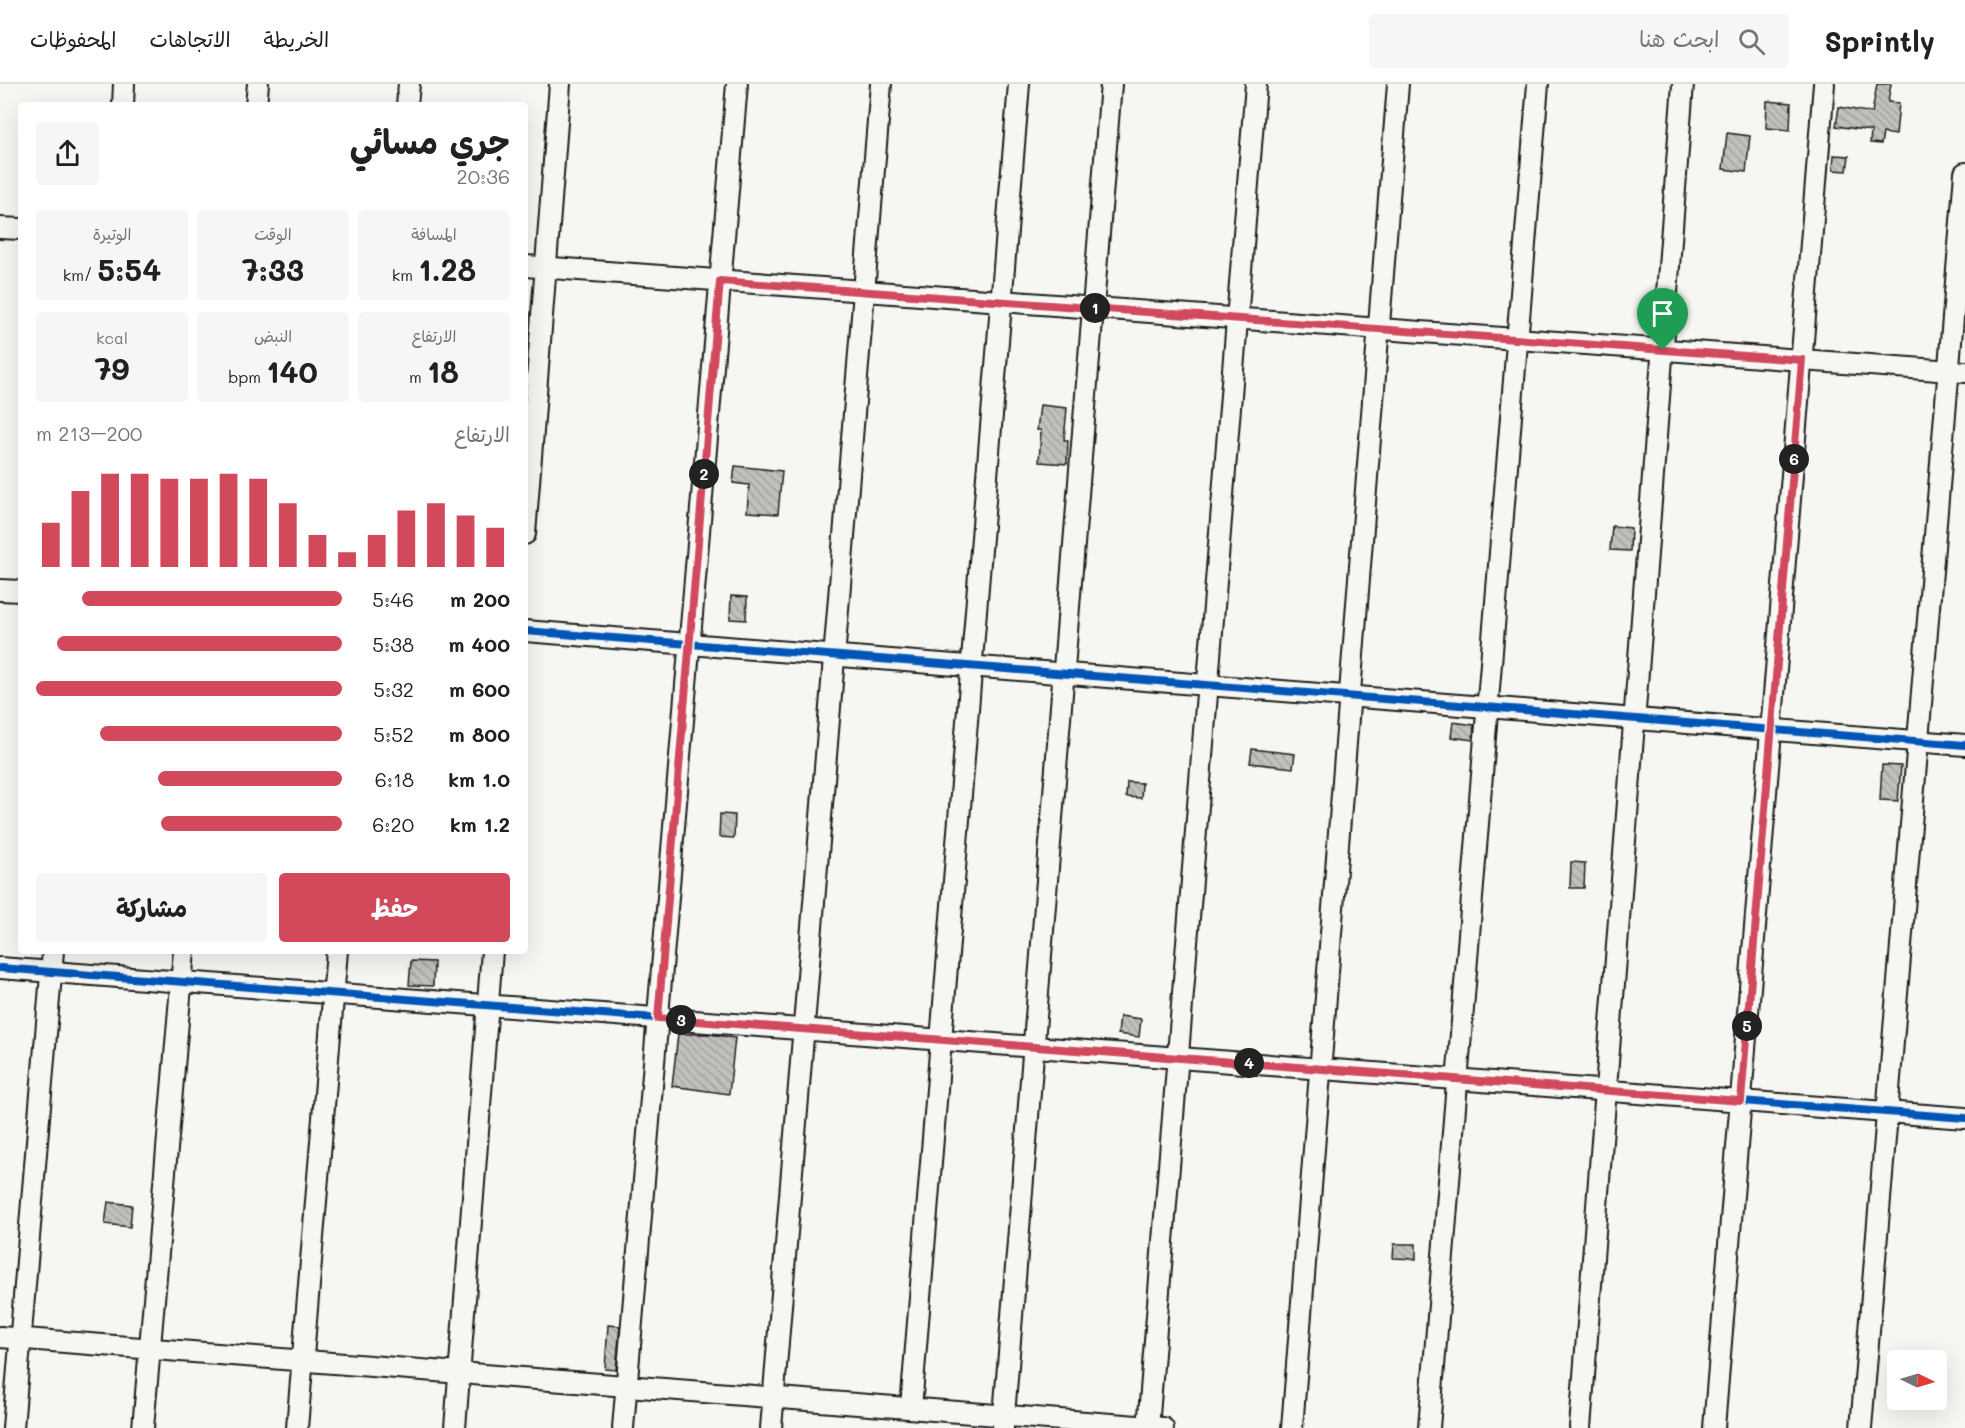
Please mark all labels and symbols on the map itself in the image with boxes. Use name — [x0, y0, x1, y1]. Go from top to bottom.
pin — [1637, 288, 1688, 350]
pin: 1 — [1080, 293, 1110, 323]
pin: 6 — [1779, 444, 1809, 474]
pin: 2 — [689, 459, 719, 489]
pin: 3 — [666, 1005, 696, 1035]
pin: 5 — [1732, 1011, 1762, 1041]
pin: 4 — [1234, 1048, 1264, 1078]
north arrow — [1887, 1350, 1947, 1410]

